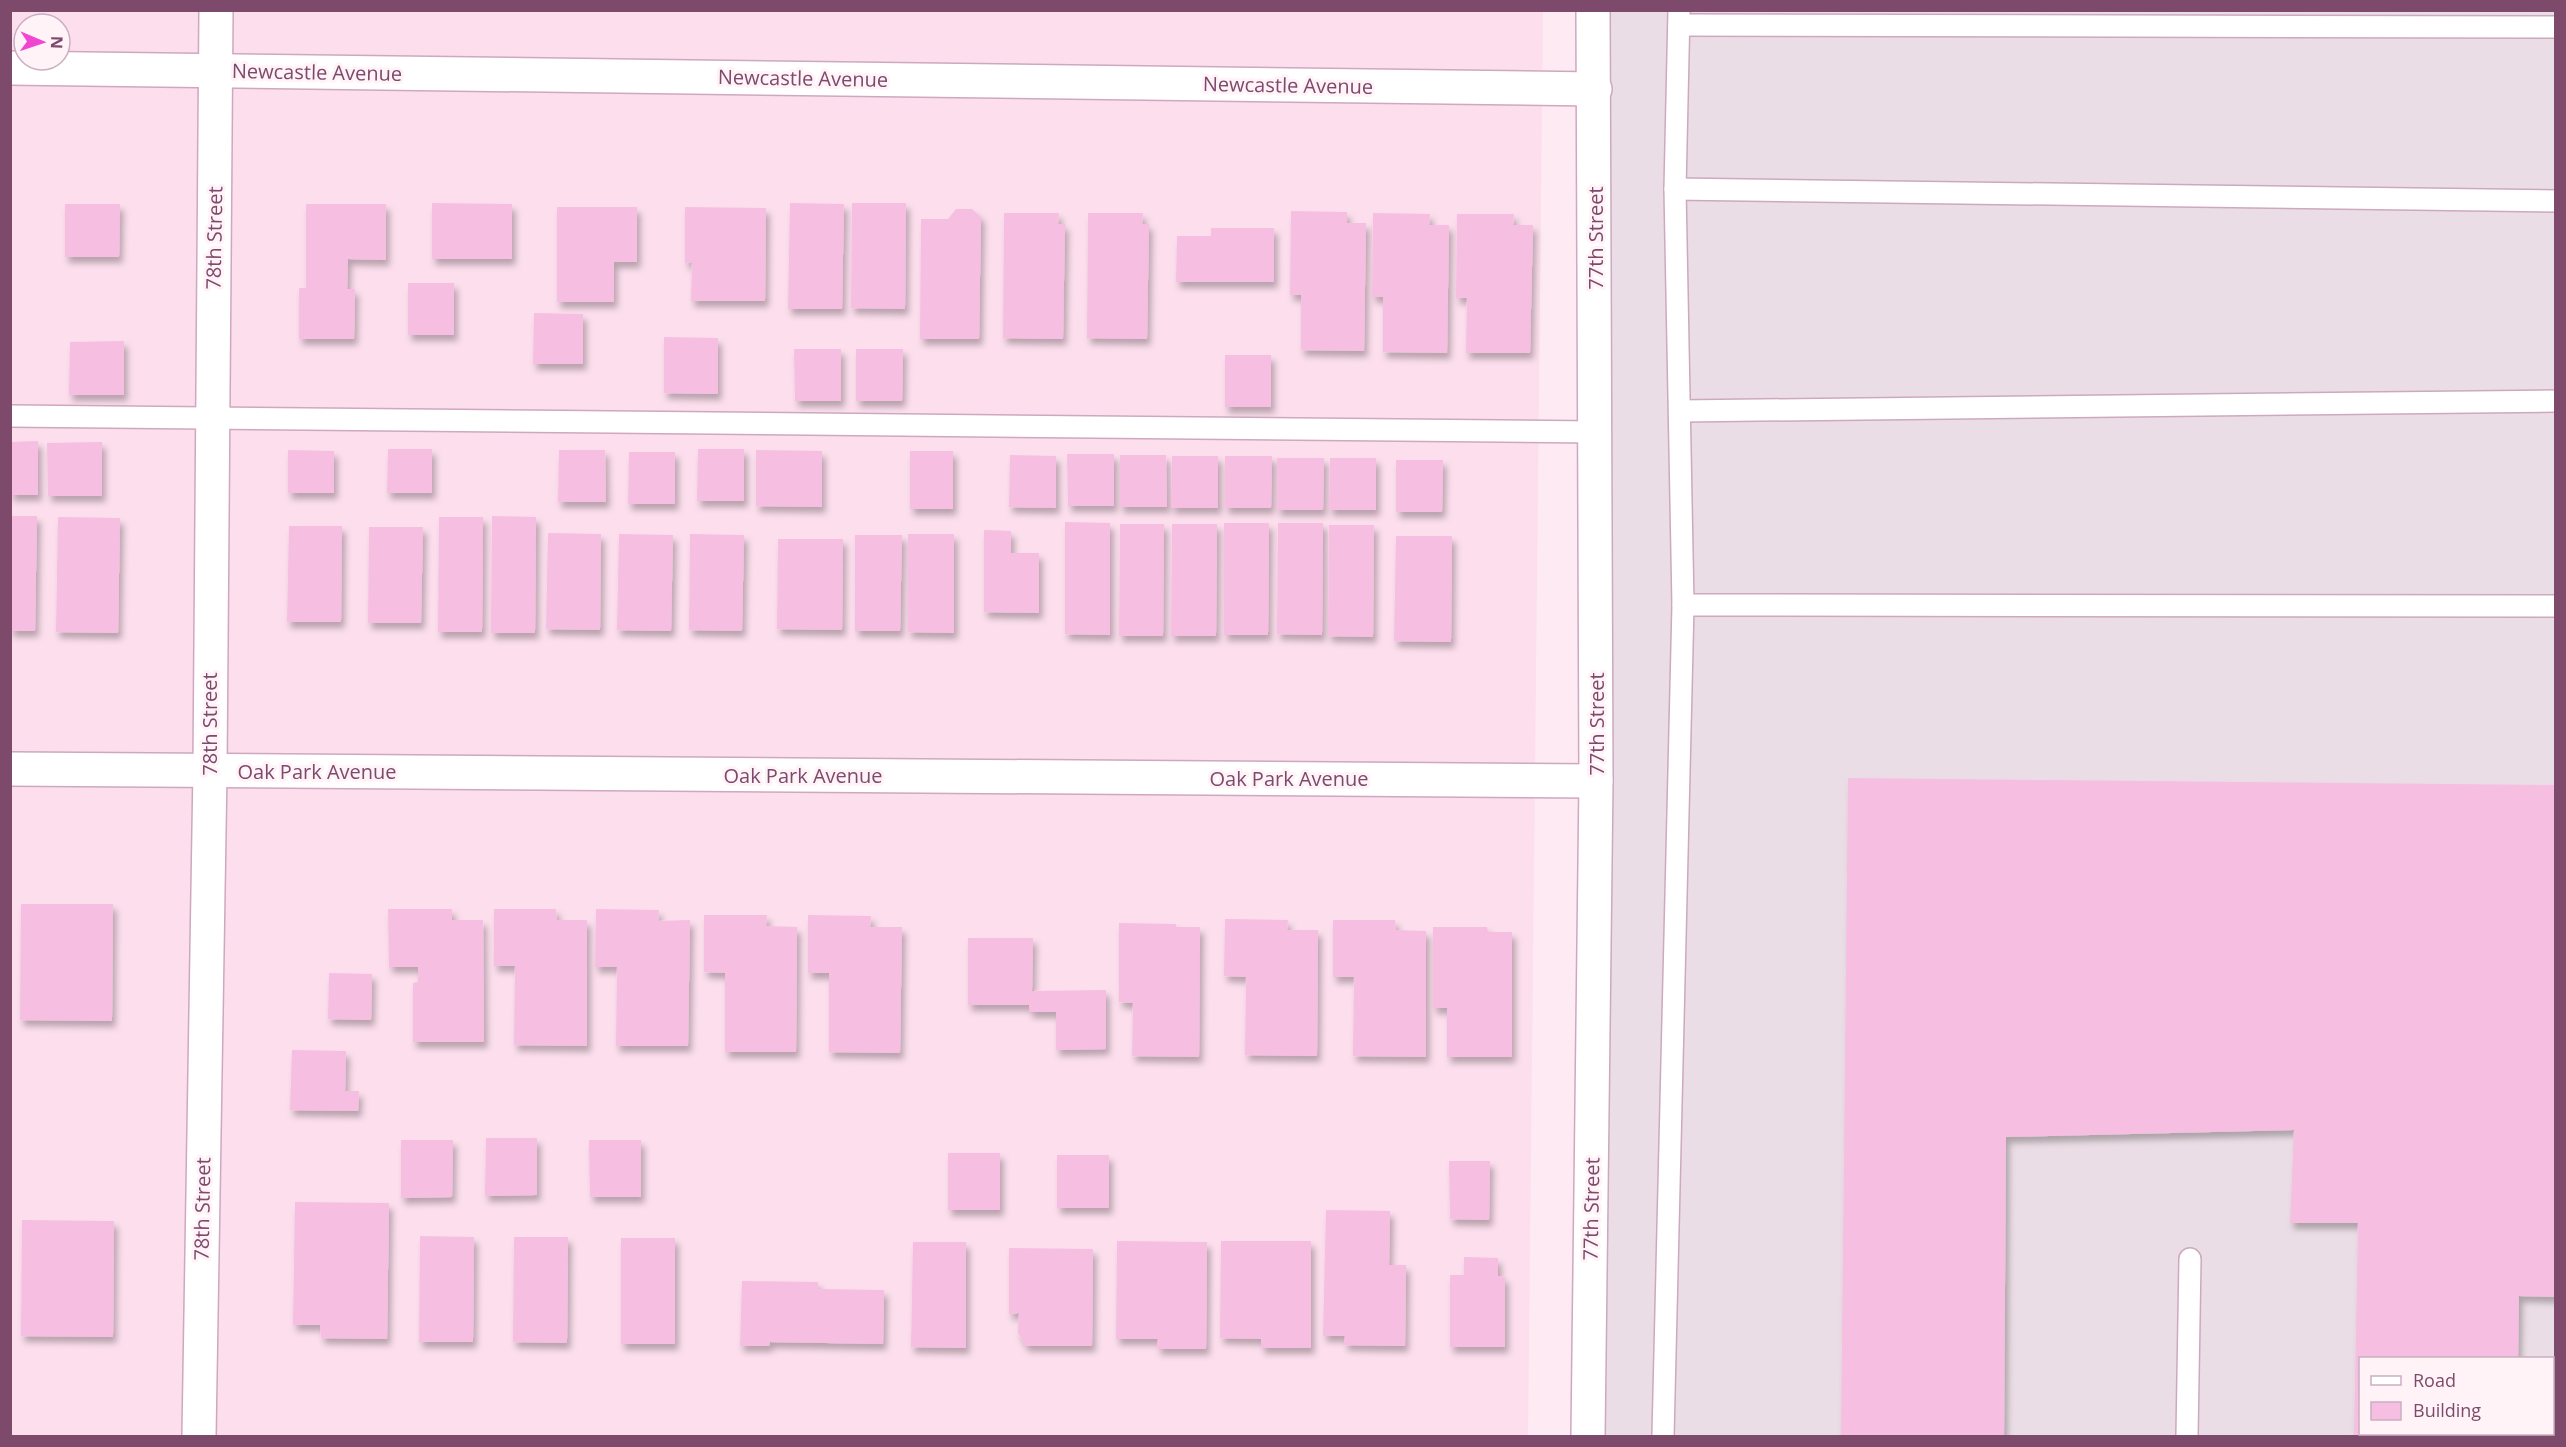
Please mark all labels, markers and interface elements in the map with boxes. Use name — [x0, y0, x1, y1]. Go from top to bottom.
north arrow — [12, 12, 72, 72]
text: N — [46, 36, 68, 49]
street label: Newcastle Avenue — [232, 57, 402, 87]
street label: Newcastle Avenue — [718, 63, 888, 93]
street label: Newcastle Avenue — [1203, 70, 1373, 100]
street label: 78th Street — [200, 186, 228, 290]
street label: 77th Street — [1582, 186, 1609, 290]
street label: 78th Street — [196, 672, 223, 776]
street label: 77th Street — [1583, 672, 1610, 776]
street label: Oak Park Avenue — [237, 758, 397, 785]
street label: Oak Park Avenue — [723, 762, 883, 789]
street label: Oak Park Avenue — [1209, 765, 1369, 792]
street label: 78th Street — [188, 1157, 216, 1261]
street label: 77th Street — [1577, 1157, 1605, 1261]
legend — [2359, 1357, 2554, 1435]
text: Road — [2413, 1368, 2456, 1392]
text: Building — [2413, 1398, 2481, 1422]

